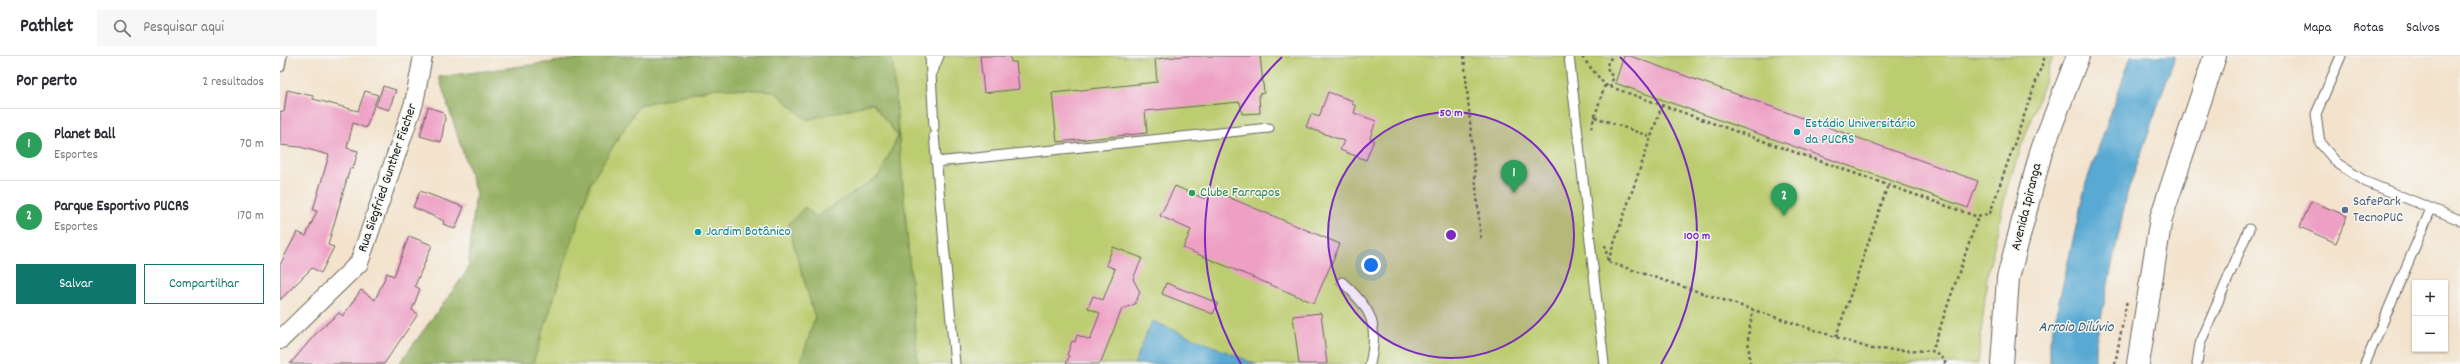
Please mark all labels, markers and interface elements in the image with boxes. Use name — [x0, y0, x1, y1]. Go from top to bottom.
search box — [97, 10, 377, 46]
text: Pathlet — [20, 14, 73, 41]
icon: search — [111, 17, 133, 39]
text: Pesquisar aqui — [143, 17, 224, 39]
text: Mapa — [2303, 18, 2331, 38]
text: Rotas — [2353, 18, 2384, 38]
text: Salvos — [2406, 18, 2440, 38]
text: Por perto — [16, 70, 77, 94]
text: 2 resultados — [202, 73, 264, 92]
street label: Rua Siegfried Gunther Fischer — [353, 100, 423, 255]
text: 50 m — [1439, 105, 1463, 122]
place label: Estádio Universitário da PUCRS — [1805, 114, 1916, 150]
text: Planet Ball — [54, 124, 115, 146]
marker: Estádio Universitário da PUCRS — [1792, 127, 1802, 137]
text: 1 — [28, 135, 30, 154]
text: 70 m — [240, 135, 264, 154]
text: Esportes — [54, 146, 98, 165]
pin: 1 — [1501, 160, 1527, 193]
street label: Avenida Ipiranga — [2006, 161, 2048, 253]
place label: Clube Farrapos — [1200, 183, 1280, 203]
pin: 2 — [1771, 183, 1797, 216]
marker: Clube Farrapos — [1187, 188, 1197, 198]
place label: SafePark TecnoPUC — [2353, 192, 2403, 228]
text: Parque Esportivo PUCRS — [54, 196, 189, 218]
marker: SafePark TecnoPUC — [2340, 205, 2350, 215]
text: 2 — [26, 207, 32, 226]
text: 170 m — [237, 207, 264, 226]
text: Esportes — [54, 218, 98, 237]
place label: Jardim Botânico — [706, 222, 791, 242]
marker: Jardim Botânico — [693, 227, 703, 237]
centre of rings — [1444, 228, 1458, 242]
text: 100 m — [1684, 228, 1710, 245]
your location — [1361, 255, 1381, 275]
button: Salvar — [16, 264, 136, 304]
button: Compartilhar — [144, 264, 264, 304]
map controls — [2412, 280, 2448, 352]
button: + — [2412, 280, 2448, 316]
button: − — [2412, 316, 2448, 352]
water label: Arroio Dilúvio — [2038, 317, 2115, 339]

